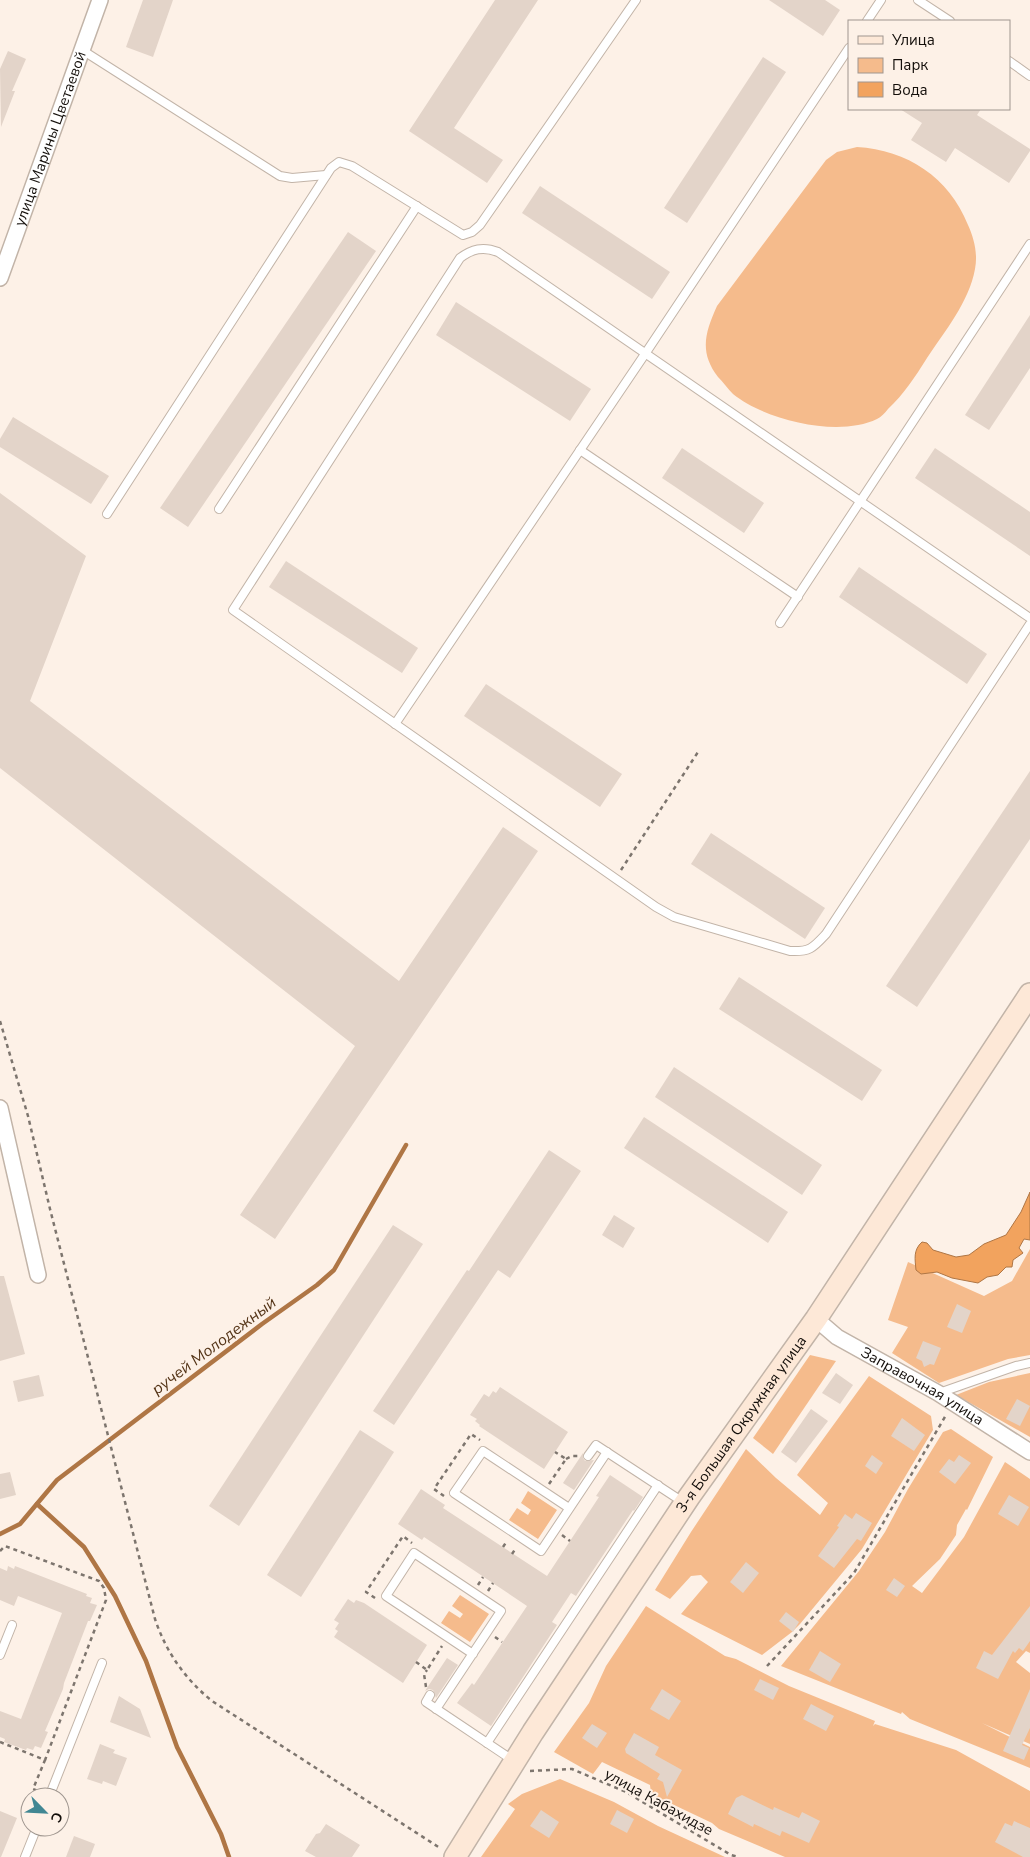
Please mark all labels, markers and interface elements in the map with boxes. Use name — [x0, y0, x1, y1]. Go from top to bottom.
legend — [848, 20, 1010, 110]
text: Улица — [891, 30, 935, 50]
street label: улица Марины Цветаевой — [9, 49, 91, 229]
text: Парк — [892, 55, 928, 75]
text: Вода — [892, 80, 928, 100]
water label: ручей Молодежный — [147, 1292, 281, 1400]
street label: 3-я Большая Окружная улица — [671, 1332, 811, 1517]
street label: Заправочная улица — [857, 1342, 988, 1430]
street label: улица Кабахидзе — [601, 1764, 717, 1840]
north arrow — [20, 1787, 70, 1837]
text: С — [46, 1809, 67, 1826]

